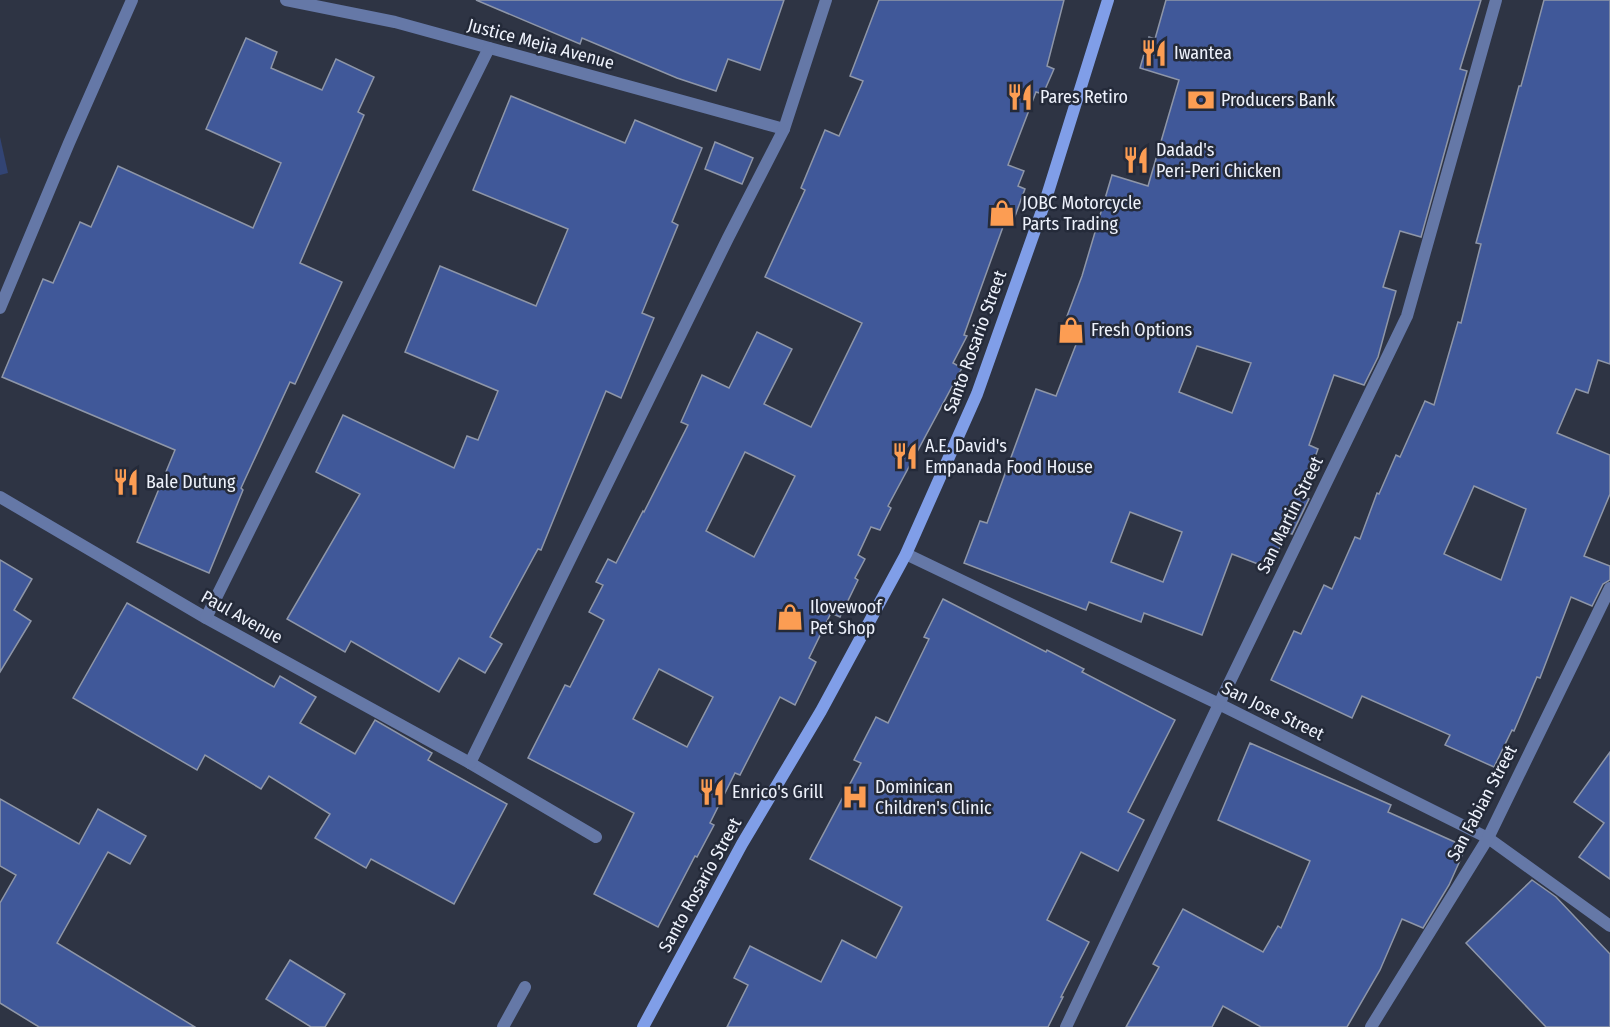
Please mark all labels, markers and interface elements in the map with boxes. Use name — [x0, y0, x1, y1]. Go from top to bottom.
street label: Justice Mejia Avenue — [465, 14, 617, 74]
restaurant icon: Iwantea — [1139, 38, 1169, 68]
place label: Iwantea — [1174, 42, 1232, 64]
restaurant icon: Pares Retiro — [1005, 82, 1035, 112]
bank icon: Producers Bank — [1186, 85, 1216, 115]
place label: Pares Retiro — [1040, 86, 1128, 108]
place label: Producers Bank — [1221, 89, 1336, 111]
place label: Dadad's Peri-Peri Chicken — [1156, 139, 1281, 182]
restaurant icon: Dadad's Peri-Peri Chicken — [1121, 145, 1151, 175]
place label: JOBC Motorcycle Parts Trading — [1022, 192, 1142, 235]
shop icon: JOBC Motorcycle Parts Trading — [987, 198, 1017, 228]
street label: Santo Rosario Street — [939, 267, 1011, 417]
shop icon: Fresh Options — [1056, 315, 1086, 345]
place label: Fresh Options — [1091, 319, 1193, 341]
place label: A.E. David's Empanada Food House — [925, 435, 1093, 478]
restaurant icon: A.E. David's Empanada Food House — [890, 441, 920, 471]
street label: San Martin Street — [1252, 453, 1328, 577]
restaurant icon: Bale Dutung — [111, 467, 141, 497]
place label: Bale Dutung — [146, 471, 236, 493]
street label: Paul Avenue — [197, 586, 287, 648]
place label: Ilovewoof Pet Shop — [810, 596, 883, 639]
shop icon: Ilovewoof Pet Shop — [775, 602, 805, 632]
street label: San Jose Street — [1218, 677, 1328, 745]
street label: San Fabian Street — [1442, 741, 1522, 865]
place label: Dominican Children's Clinic — [875, 776, 992, 819]
restaurant icon: Enrico's Grill — [697, 777, 727, 807]
place label: Enrico's Grill — [732, 781, 823, 803]
hospital icon: Dominican Children's Clinic — [840, 782, 870, 812]
street label: Santo Rosario Street — [654, 814, 746, 956]

